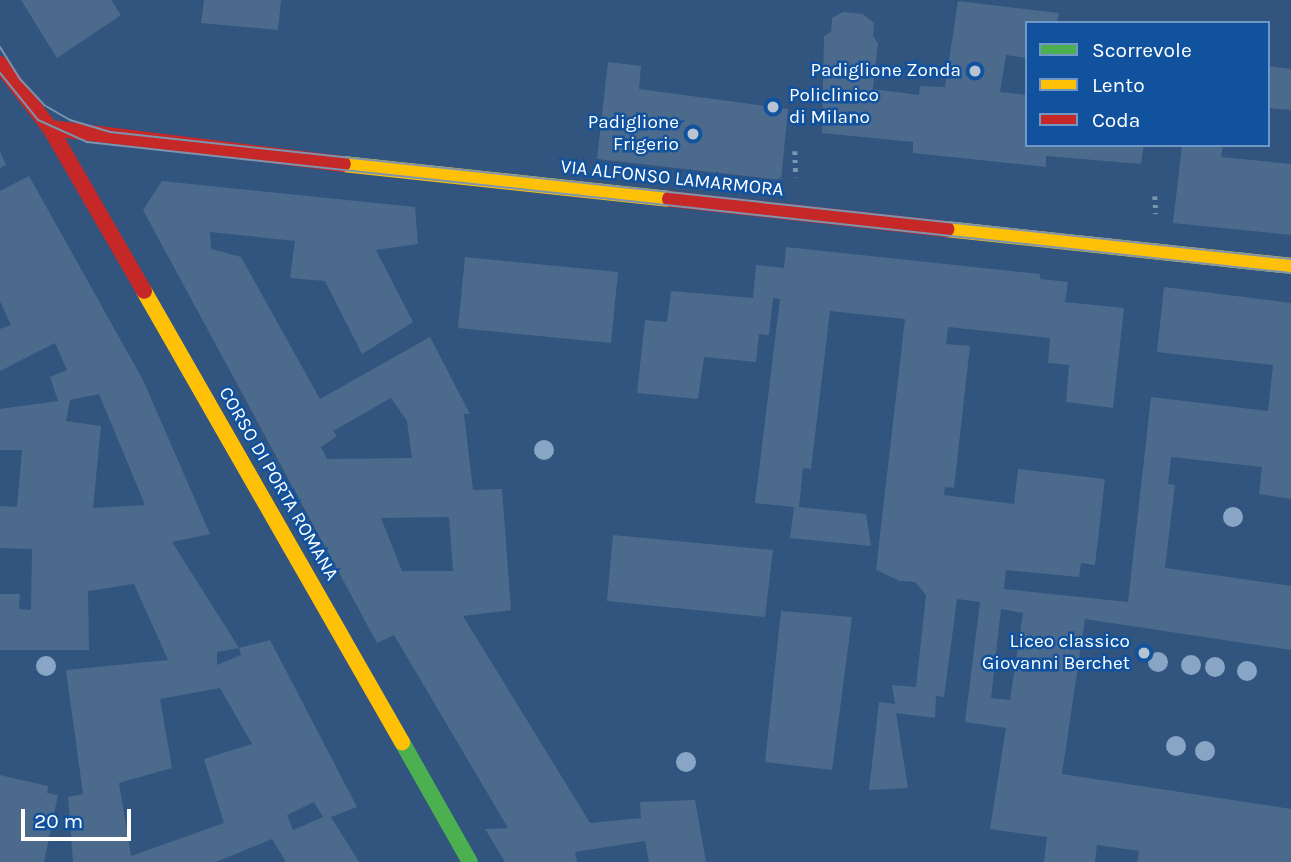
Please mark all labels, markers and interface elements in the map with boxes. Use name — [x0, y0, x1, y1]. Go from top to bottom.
legend — [1025, 21, 1270, 147]
text: Scorrevole — [1092, 38, 1192, 62]
place label: Padiglione Zonda — [810, 60, 961, 82]
marker: Padiglione Zonda — [967, 63, 983, 79]
text: Lento — [1092, 73, 1145, 97]
place label: Policlinico di Milano — [789, 85, 879, 129]
marker: Policlinico di Milano — [763, 97, 783, 117]
text: Coda — [1092, 108, 1140, 132]
place label: Padiglione Frigerio — [588, 112, 679, 156]
marker: Padiglione Frigerio — [685, 126, 701, 142]
street label: VIA ALFONSO LAMARMORA — [559, 156, 785, 202]
street label: CORSO DI PORTA ROMANA — [213, 383, 343, 585]
place label: Liceo classico Giovanni Berchet — [982, 631, 1130, 675]
marker: Liceo classico Giovanni Berchet — [1136, 645, 1152, 661]
scale bar — [24, 796, 135, 840]
text: 20 m — [34, 809, 83, 833]

